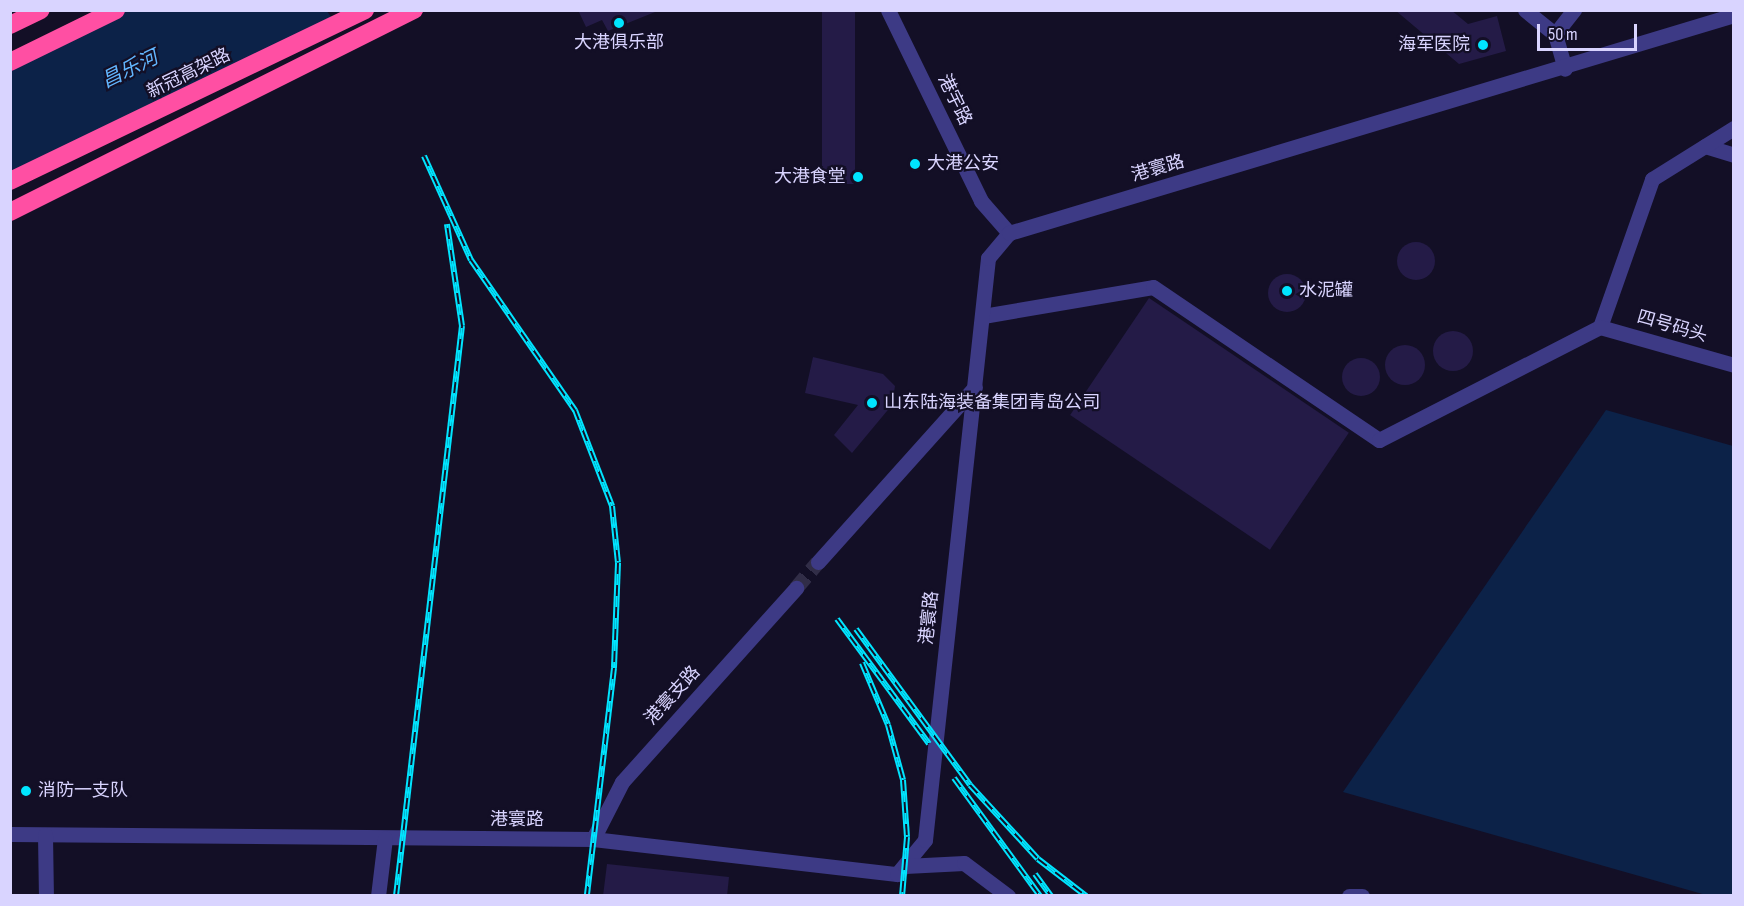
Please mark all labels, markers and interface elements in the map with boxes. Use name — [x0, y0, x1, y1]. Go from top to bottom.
scale bar — [1540, 12, 1640, 50]
marker: 大港俱乐部 — [612, 16, 626, 30]
text: 50 m — [1548, 24, 1578, 45]
place label: 大港俱乐部 — [574, 32, 664, 54]
place label: 海军医院 — [1398, 34, 1470, 56]
marker: 海军医院 — [1474, 36, 1492, 54]
street label: 新冠高架路 — [144, 45, 234, 103]
water label: 昌乐河 — [98, 46, 162, 94]
street label: 港宇路 — [932, 71, 976, 129]
street label: 港寰路 — [1129, 151, 1187, 187]
place label: 大港公安 — [927, 153, 999, 175]
marker: 大港公安 — [908, 157, 922, 171]
place label: 大港食堂 — [774, 166, 846, 188]
marker: 大港食堂 — [851, 170, 865, 184]
place label: 水泥罐 — [1299, 280, 1353, 302]
marker: 水泥罐 — [1280, 284, 1294, 298]
street label: 四号码头 — [1634, 307, 1710, 347]
place label: 山东陆海装备集团青岛公司 — [884, 392, 1100, 414]
marker: 山东陆海装备集团青岛公司 — [865, 396, 879, 410]
street label: 港寰路 — [916, 590, 944, 646]
street label: 港寰支路 — [641, 662, 705, 730]
place label: 消防一支队 — [38, 780, 128, 802]
marker: 消防一支队 — [19, 784, 33, 798]
street label: 港寰路 — [490, 809, 544, 831]

